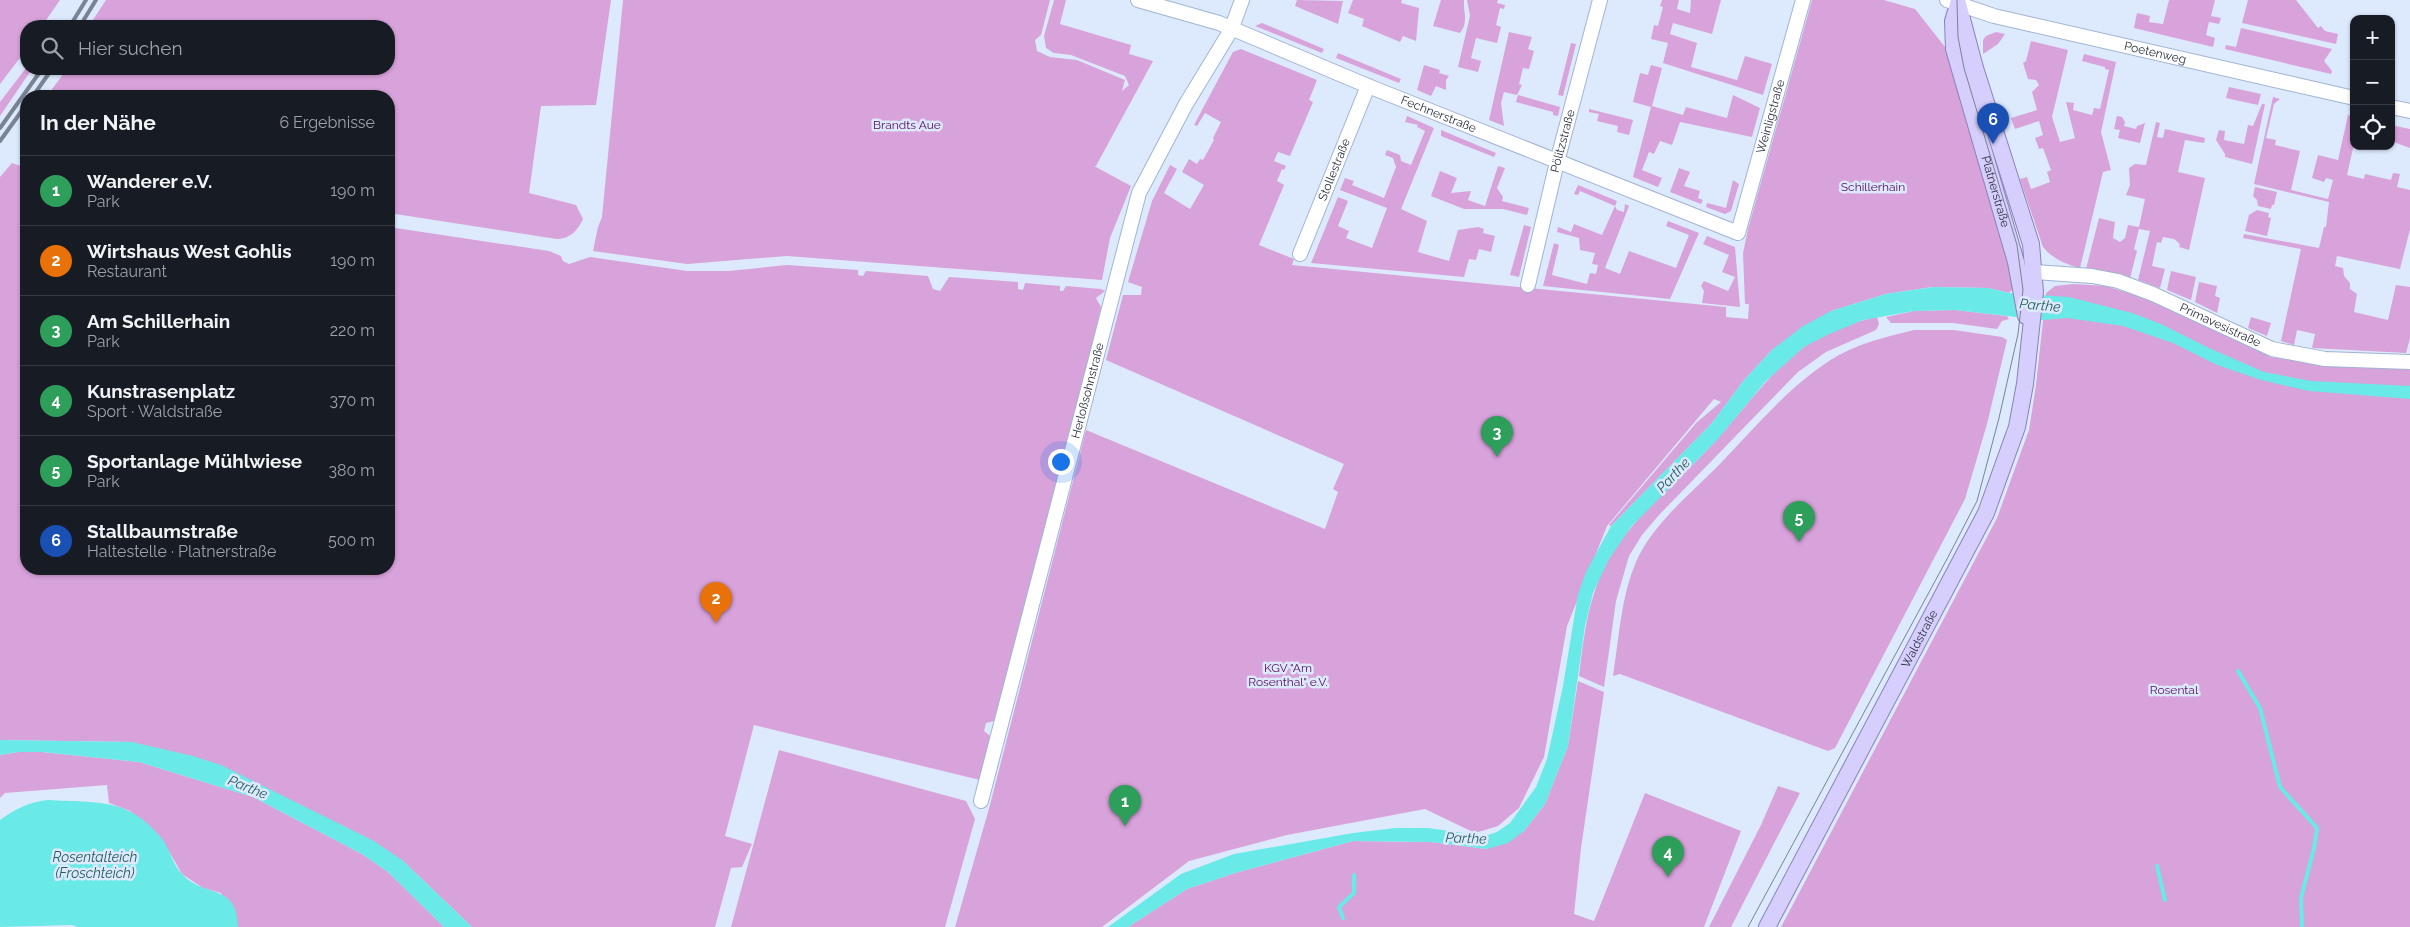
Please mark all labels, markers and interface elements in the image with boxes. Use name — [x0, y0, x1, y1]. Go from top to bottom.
map controls — [2350, 15, 2395, 150]
button: + — [2350, 15, 2395, 60]
search box — [20, 20, 395, 75]
icon: search — [38, 34, 66, 62]
text: Hier suchen — [78, 37, 183, 59]
street label: Poetenweg — [2123, 39, 2188, 67]
button: − — [2350, 60, 2395, 105]
street label: Weinligstraße — [1754, 78, 1787, 155]
street label: Fechnerstraße — [1399, 93, 1478, 135]
pin: 6 — [1977, 103, 2009, 144]
button: locate — [2350, 105, 2395, 150]
street label: Pölitzstraße — [1548, 108, 1578, 174]
text: In der Nähe — [40, 110, 156, 135]
text: 6 Ergebnisse — [279, 113, 375, 132]
park label: Brandts Aue — [873, 118, 941, 132]
street label: Stollestraße — [1315, 136, 1353, 203]
street label: Platnerstraße — [1978, 154, 2012, 229]
text: Wanderer e.V. — [87, 170, 212, 192]
park label: Schillerhain — [1841, 180, 1905, 194]
text: 1 — [52, 181, 60, 200]
text: 190 m — [330, 181, 375, 200]
text: Park — [87, 192, 120, 211]
text: Wirtshaus West Gohlis — [87, 240, 292, 262]
text: 2 — [51, 251, 61, 270]
text: 190 m — [330, 251, 375, 270]
text: Restaurant — [87, 262, 167, 281]
water label: Parthe — [2019, 295, 2062, 315]
street label: Primavesistraße — [2178, 300, 2263, 350]
text: Am Schillerhain — [87, 310, 230, 332]
text: 3 — [52, 321, 60, 340]
text: 220 m — [330, 321, 375, 340]
text: Park — [87, 332, 120, 351]
street label: Herloßsohnstraße — [1069, 341, 1107, 440]
text: Kunstrasenplatz — [87, 380, 235, 402]
text: 4 — [51, 391, 61, 410]
text: 370 m — [329, 391, 375, 410]
text: Sport · Waldstraße — [87, 402, 222, 421]
pin: 3 — [1481, 416, 1513, 457]
your location — [1048, 449, 1074, 475]
text: Sportanlage Mühlwiese — [87, 450, 302, 472]
water label: Parthe — [1653, 454, 1693, 496]
text: 5 — [52, 461, 60, 480]
text: 380 m — [328, 461, 375, 480]
text: Park — [87, 472, 120, 491]
pin: 5 — [1783, 501, 1815, 542]
text: Stallbaumstraße — [87, 520, 238, 542]
text: 6 — [51, 531, 61, 550]
text: 500 m — [328, 531, 375, 550]
text: Haltestelle · Platnerstraße — [87, 542, 276, 561]
pin: 2 — [700, 582, 732, 623]
street label: Waldstraße — [1898, 608, 1940, 670]
park label: KGV "Am Rosenthal" e.V. — [1248, 661, 1328, 689]
park label: Rosental — [2150, 683, 2199, 697]
water label: Parthe — [226, 772, 271, 802]
pin: 1 — [1109, 785, 1141, 826]
water label: Parthe — [1445, 829, 1487, 847]
pin: 4 — [1652, 836, 1684, 877]
water label: Rosentalteich (Froschteich) — [53, 849, 138, 881]

